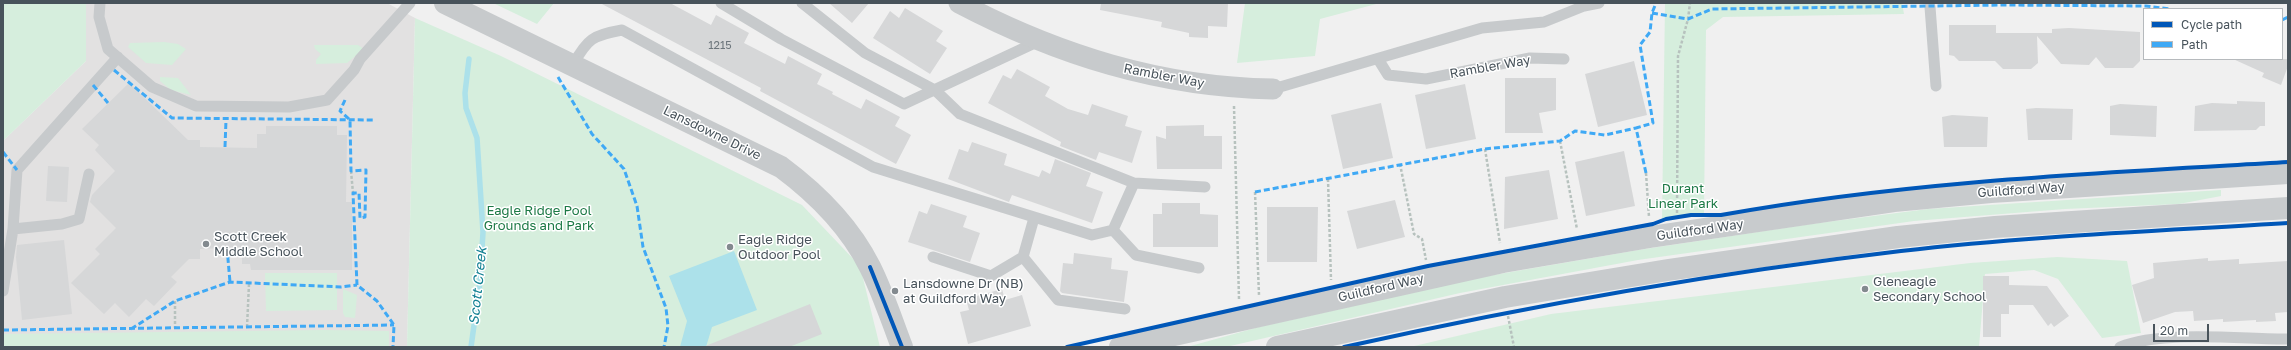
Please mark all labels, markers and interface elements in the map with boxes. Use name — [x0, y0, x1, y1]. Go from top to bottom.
legend — [2143, 8, 2283, 60]
text: Cycle path — [2181, 17, 2242, 32]
text: Path — [2181, 37, 2208, 52]
house number: 1215 — [708, 39, 732, 53]
street label: Rambler Way — [1448, 52, 1532, 82]
street label: Rambler Way — [1122, 61, 1206, 91]
street label: Lansdowne Drive — [661, 103, 763, 163]
street label: Guildford Way — [1977, 179, 2065, 201]
park label: Durant Linear Park — [1648, 181, 1718, 212]
park label: Eagle Ridge Pool Grounds and Park — [484, 203, 594, 234]
street label: Guildford Way — [1656, 216, 1744, 244]
place label: Scott Creek Middle School — [214, 229, 303, 260]
place label: Eagle Ridge Outdoor Pool — [738, 232, 821, 263]
marker: Scott Creek Middle School — [201, 239, 211, 249]
marker: Eagle Ridge Outdoor Pool — [725, 242, 735, 252]
water label: Scott Creek — [466, 246, 490, 326]
street label: Guildford Way — [1337, 271, 1425, 305]
place label: Gleneagle Secondary School — [1873, 274, 1986, 305]
place label: Lansdowne Dr (NB) at Guildford Way — [903, 276, 1024, 307]
marker: Gleneagle Secondary School — [1860, 284, 1870, 294]
marker: Lansdowne Dr (NB) at Guildford Way — [890, 286, 900, 296]
scale bar — [2155, 316, 2211, 342]
text: 20 m — [2160, 323, 2188, 338]

